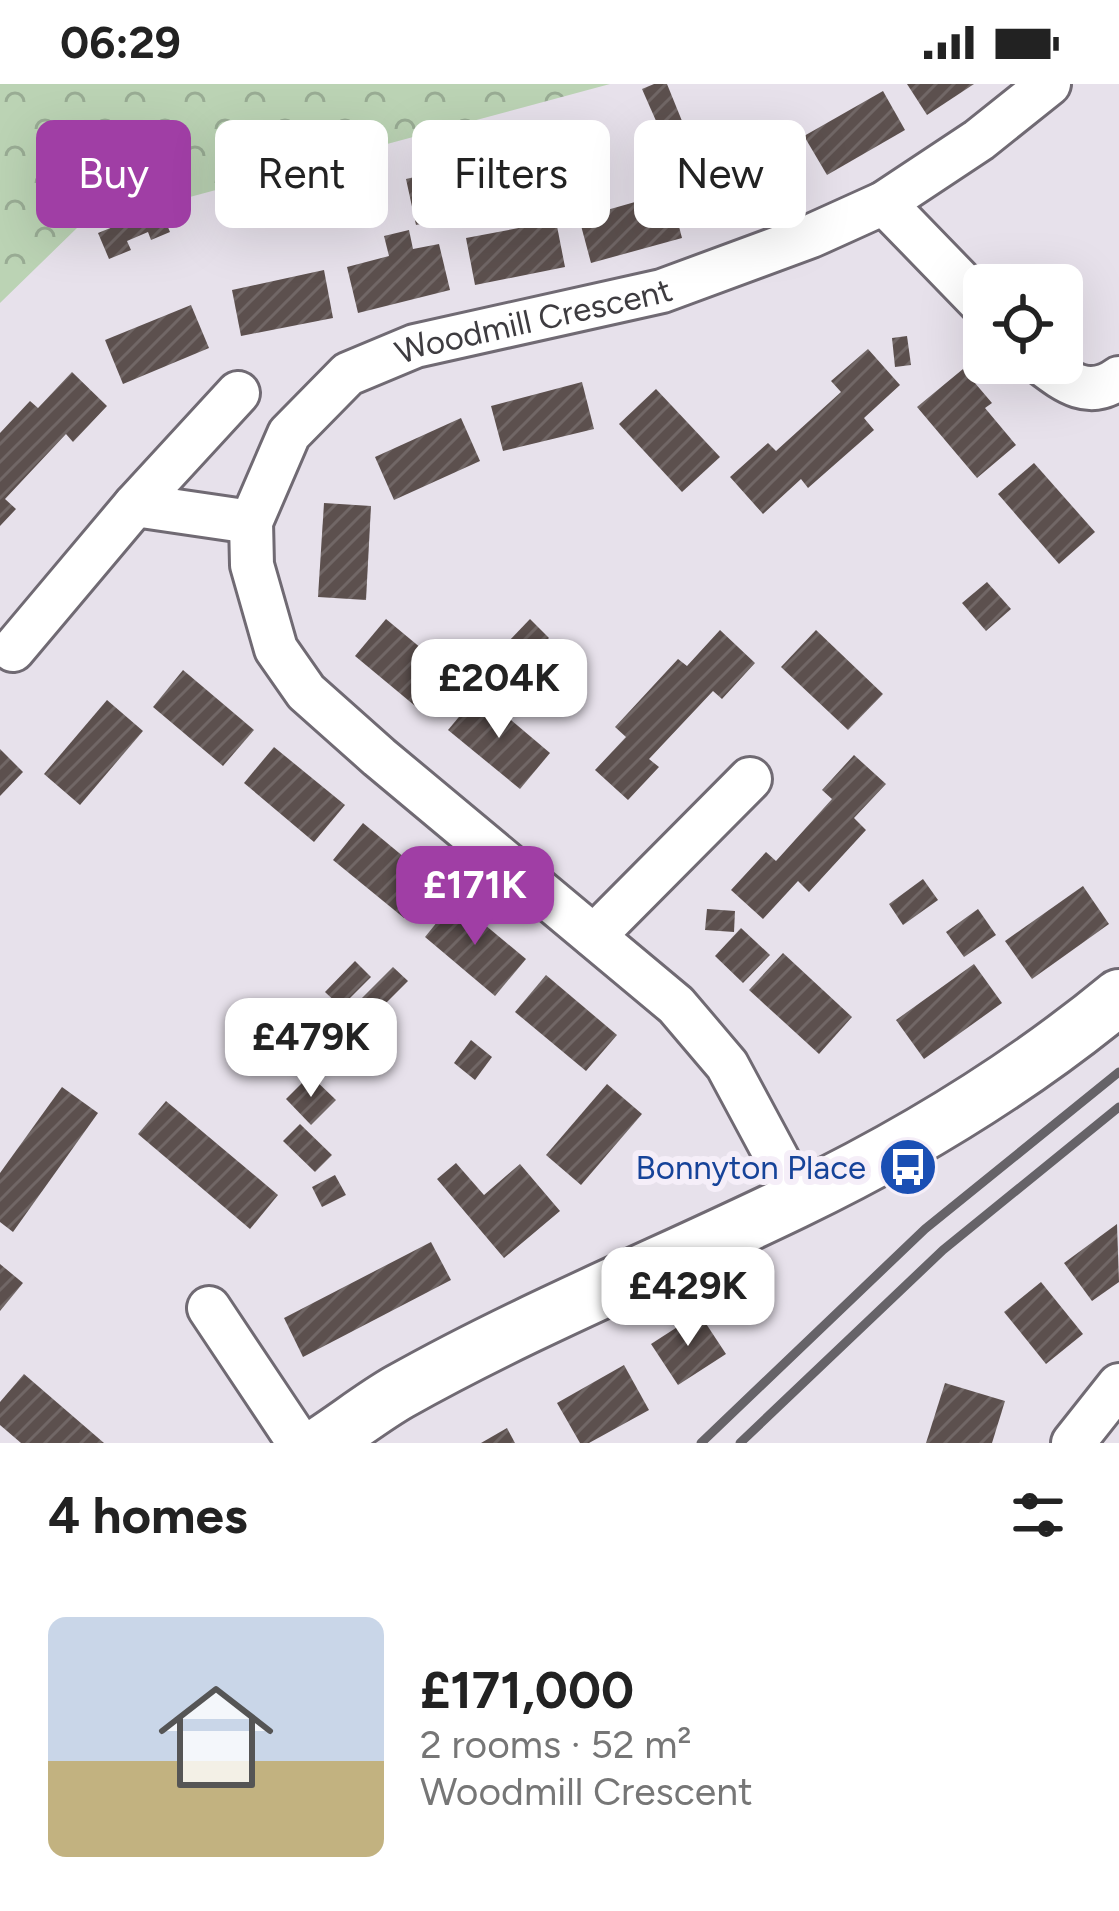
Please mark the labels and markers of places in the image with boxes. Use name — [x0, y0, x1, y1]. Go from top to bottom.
pin: £204K — [415, 639, 583, 741]
pin: £171K — [391, 846, 559, 948]
pin: £479K — [227, 998, 395, 1100]
bus stop icon: Bonnyton Place — [877, 1136, 939, 1198]
place label: Bonnyton Place — [636, 1148, 866, 1187]
pin: £429K — [604, 1247, 772, 1349]

